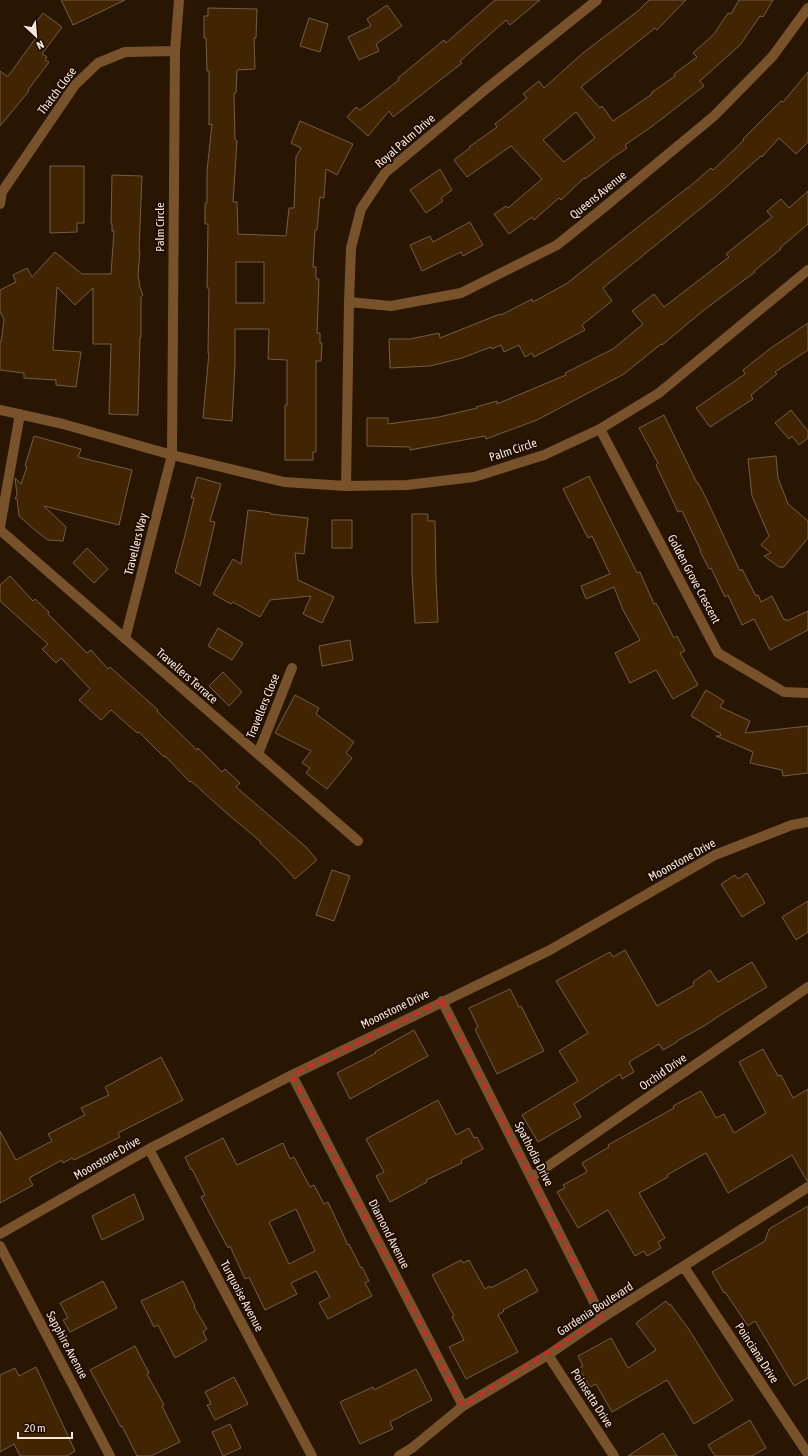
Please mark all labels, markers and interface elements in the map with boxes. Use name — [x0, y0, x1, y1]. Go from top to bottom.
north arrow — [16, 16, 56, 56]
text: N — [35, 38, 46, 52]
street label: Thatch Close — [35, 65, 79, 117]
street label: Royal Palm Drive — [372, 111, 438, 171]
street label: Queens Avenue — [567, 168, 629, 222]
street label: Palm Circle — [153, 202, 167, 252]
street label: Palm Circle — [487, 436, 539, 464]
street label: Travellers Way — [122, 511, 151, 577]
street label: Golden Grove Crescent — [665, 532, 724, 626]
street label: Travellers Terrace — [153, 645, 221, 707]
street label: Travellers Close — [244, 672, 282, 740]
street label: Moonstone Drive — [646, 836, 718, 884]
street label: Moonstone Drive — [358, 986, 432, 1032]
street label: Orchid Drive — [637, 1051, 689, 1093]
street label: Spathodia Drive — [512, 1120, 556, 1188]
street label: Moonstone Drive — [71, 1133, 143, 1183]
street label: Diamond Avenue — [366, 1197, 412, 1271]
street label: Turquoise Avenue — [217, 1258, 267, 1334]
street label: Gardenia Boulevard — [554, 1279, 636, 1339]
street label: Sapphire Avenue — [43, 1309, 91, 1381]
street label: Poinciana Drive — [732, 1320, 782, 1386]
street label: Poinsetta Drive — [568, 1366, 616, 1430]
scale bar — [18, 1414, 72, 1440]
text: 20 m — [24, 1421, 46, 1435]

